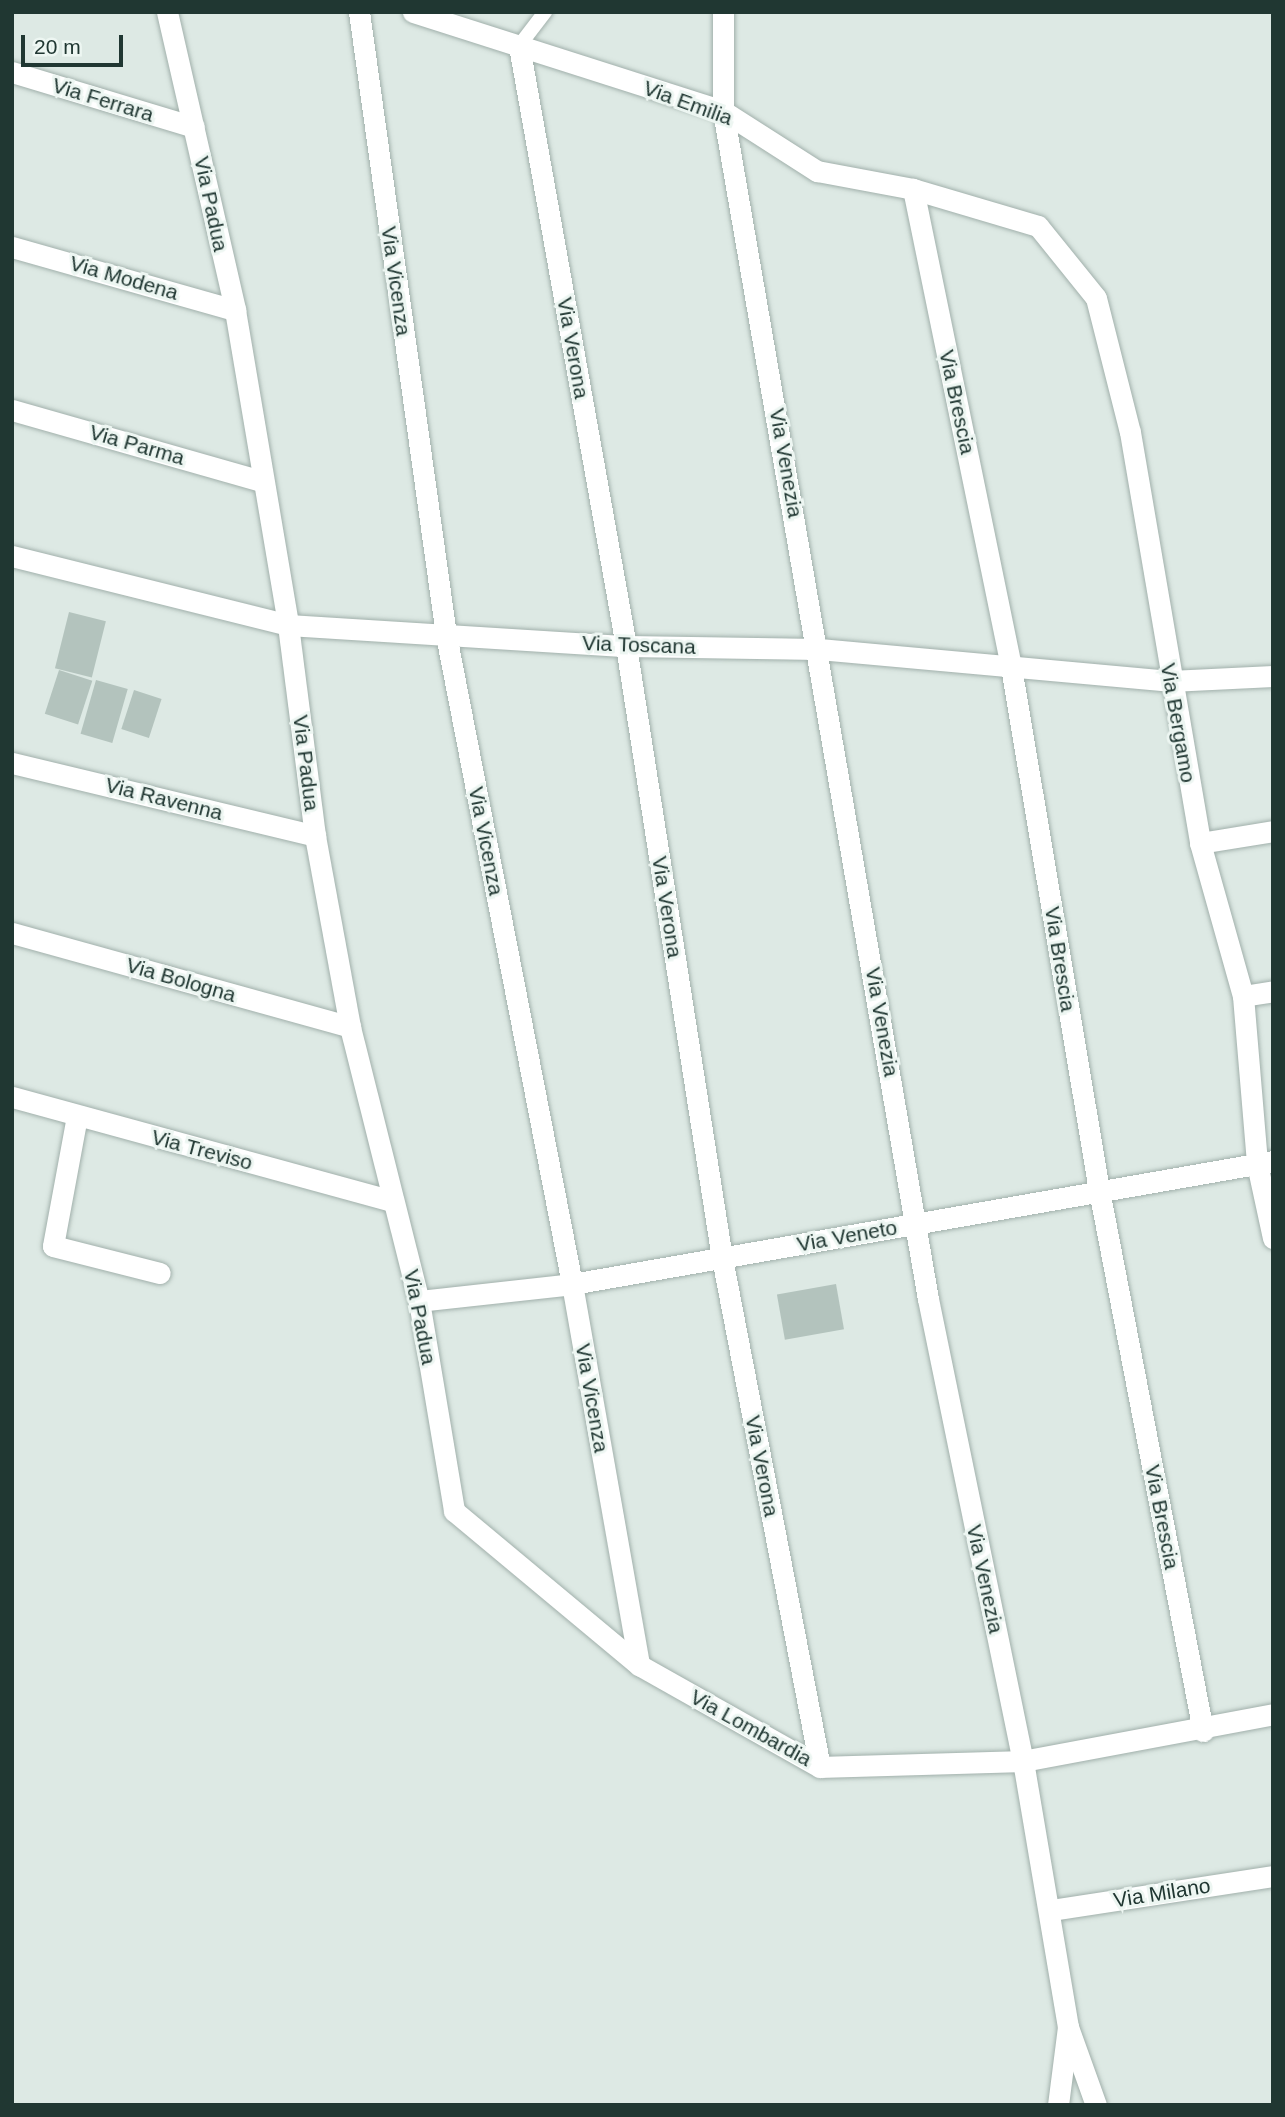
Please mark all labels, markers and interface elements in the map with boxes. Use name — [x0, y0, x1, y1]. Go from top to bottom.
scale bar — [24, 21, 126, 65]
text: 20 m — [34, 35, 81, 58]
street label: Via Ferrara — [49, 73, 157, 127]
street label: Via Emilia — [640, 75, 736, 131]
street label: Via Padua — [189, 154, 233, 254]
street label: Via Vicenza — [376, 225, 416, 337]
street label: Via Modena — [67, 250, 181, 306]
street label: Via Verona — [552, 295, 594, 401]
street label: Via Brescia — [934, 348, 980, 456]
street label: Via Venezia — [764, 406, 808, 520]
street label: Via Parma — [87, 419, 187, 471]
street label: Via Toscana — [582, 630, 696, 660]
street label: Via Bergamo — [1155, 661, 1201, 785]
street label: Via Padua — [288, 714, 324, 812]
street label: Via Ravenna — [103, 772, 225, 826]
street label: Via Vicenza — [463, 785, 509, 897]
street label: Via Verona — [647, 854, 687, 960]
street label: Via Brescia — [1039, 905, 1081, 1013]
street label: Via Bologna — [123, 952, 239, 1008]
street label: Via Venezia — [860, 965, 904, 1079]
street label: Via Treviso — [149, 1124, 255, 1176]
street label: Via Veneto — [795, 1215, 899, 1257]
street label: Via Padua — [398, 1267, 442, 1367]
street label: Via Vicenza — [570, 1342, 614, 1454]
street label: Via Verona — [740, 1413, 784, 1519]
street label: Via Brescia — [1140, 1463, 1184, 1571]
street label: Via Venezia — [961, 1522, 1009, 1636]
street label: Via Lombardia — [686, 1684, 816, 1772]
street label: Via Milano — [1112, 1873, 1212, 1913]

